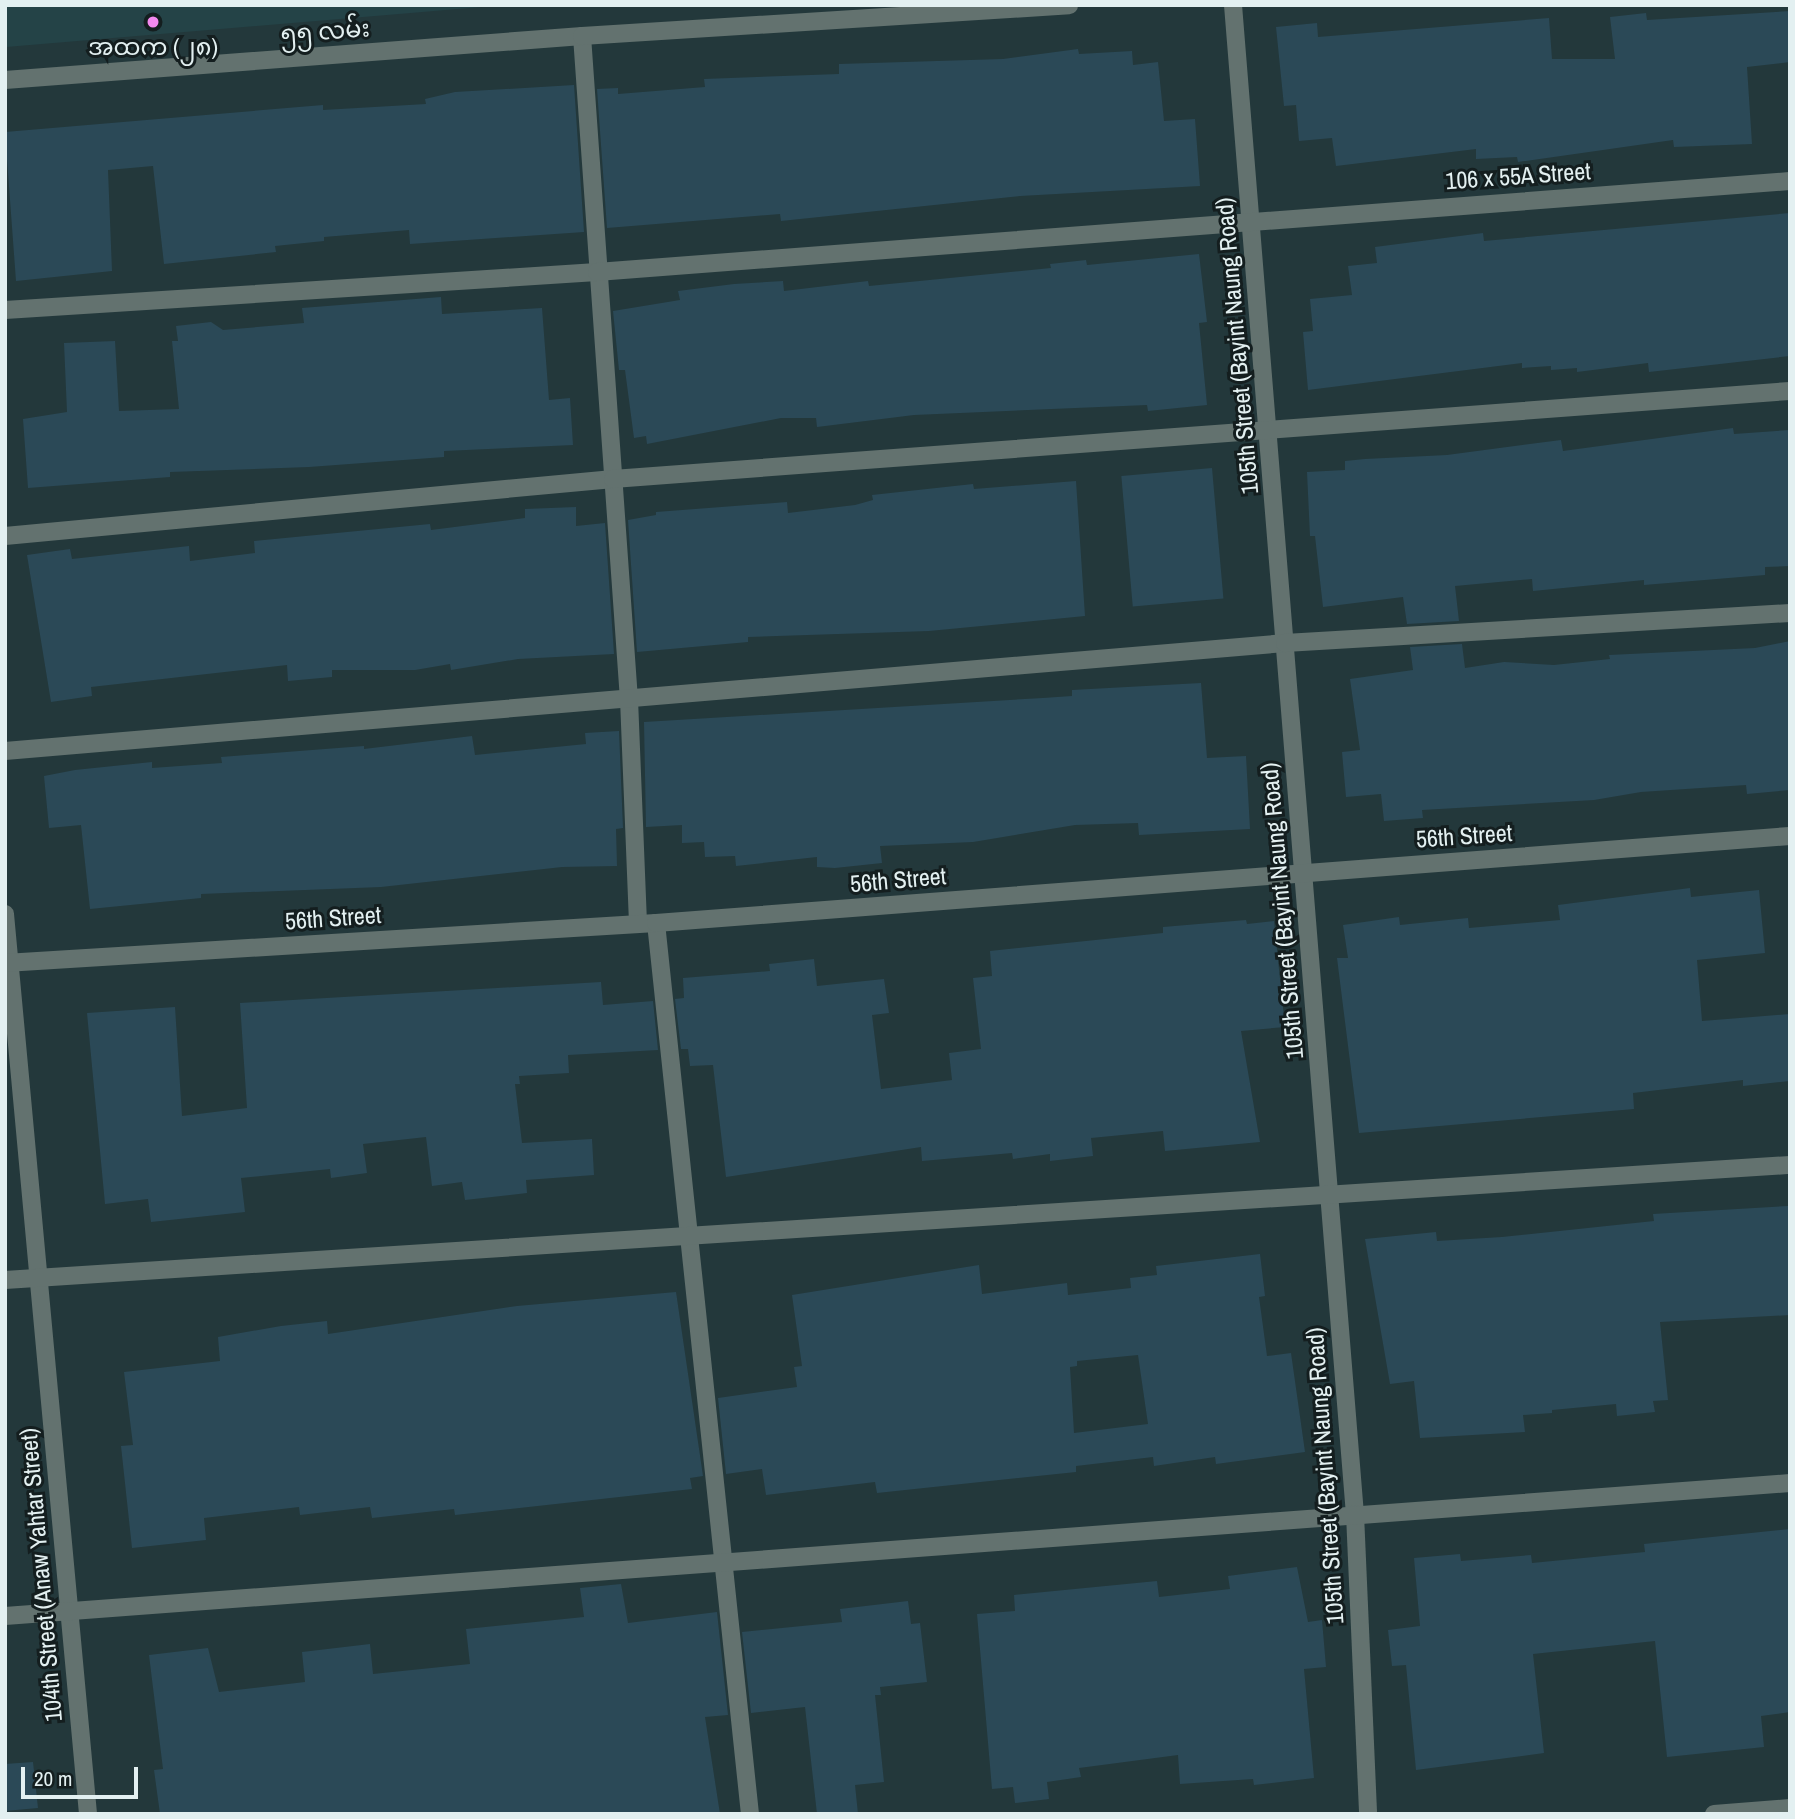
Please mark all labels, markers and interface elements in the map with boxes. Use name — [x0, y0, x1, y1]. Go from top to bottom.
marker: အထက (၂၈) — [145, 14, 161, 30]
street label: ၅၅ လမ်း — [279, 14, 371, 48]
place label: အထက (၂၈) — [88, 33, 218, 61]
street label: 106 x 55A Street — [1444, 157, 1592, 195]
street label: 105th Street (Bayint Naung Road) — [1210, 197, 1264, 495]
street label: 105th Street (Bayint Naung Road) — [1255, 762, 1309, 1060]
street label: 56th Street — [1415, 818, 1513, 854]
street label: 56th Street — [849, 861, 947, 899]
street label: 56th Street — [284, 900, 382, 936]
street label: 105th Street (Bayint Naung Road) — [1300, 1327, 1350, 1625]
street label: 104th Street (Anaw Yahtar Street) — [14, 1427, 68, 1723]
scale bar — [24, 1752, 142, 1796]
text: 20 m — [34, 1764, 72, 1793]

